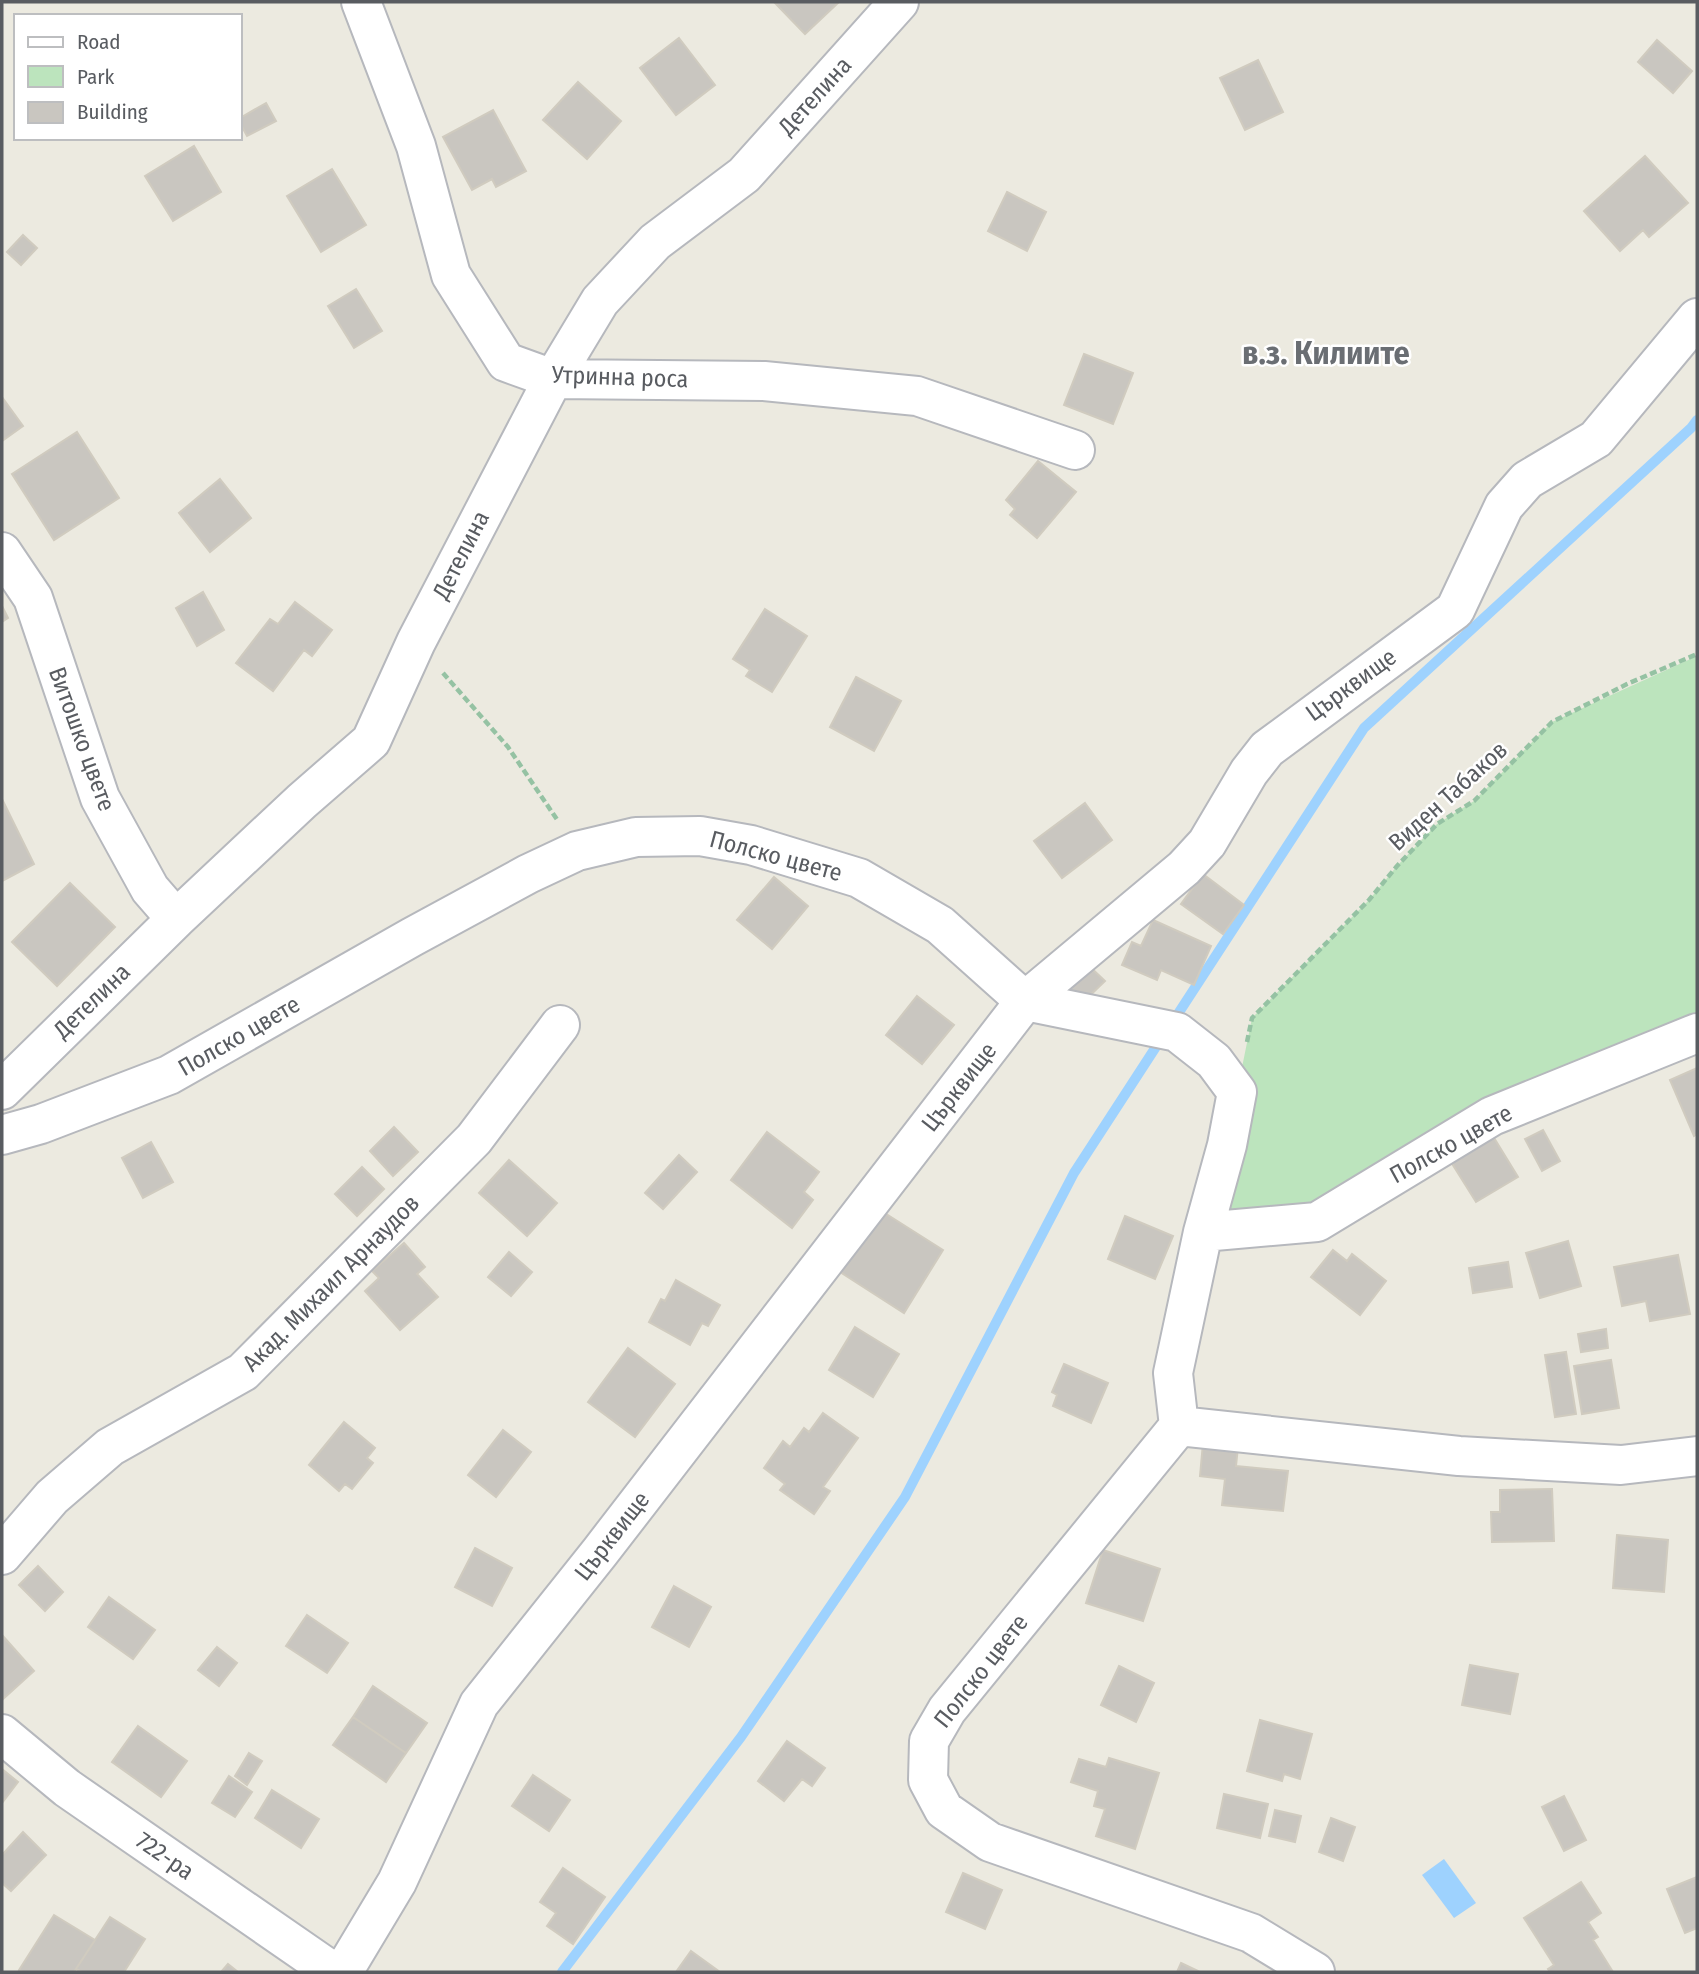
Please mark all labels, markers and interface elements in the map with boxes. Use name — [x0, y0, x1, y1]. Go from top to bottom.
legend — [14, 14, 242, 140]
text: Road — [77, 29, 121, 55]
street label: Детелина — [772, 51, 857, 141]
text: Park — [77, 64, 115, 90]
text: Building — [77, 99, 148, 125]
district label: в.з. Килиите — [1242, 334, 1410, 372]
street label: Утринна роса — [550, 361, 689, 393]
street label: Детелина — [426, 506, 495, 605]
street label: Църквище — [1300, 643, 1402, 727]
street label: Витошко цвете — [43, 663, 121, 815]
street label: Виден Табаков — [1383, 735, 1513, 857]
street label: Полско цвете — [707, 825, 845, 887]
street label: Детелина — [47, 958, 136, 1045]
street label: Полско цвете — [173, 990, 305, 1082]
street label: Църквище — [916, 1037, 1002, 1137]
street label: Полско цвете — [1385, 1099, 1517, 1189]
street label: Акад. Михаил Арнаудов — [237, 1189, 425, 1377]
street label: Църквище — [569, 1486, 655, 1586]
street label: Полско цвете — [928, 1609, 1034, 1733]
street label: 722-ра — [131, 1826, 199, 1886]

